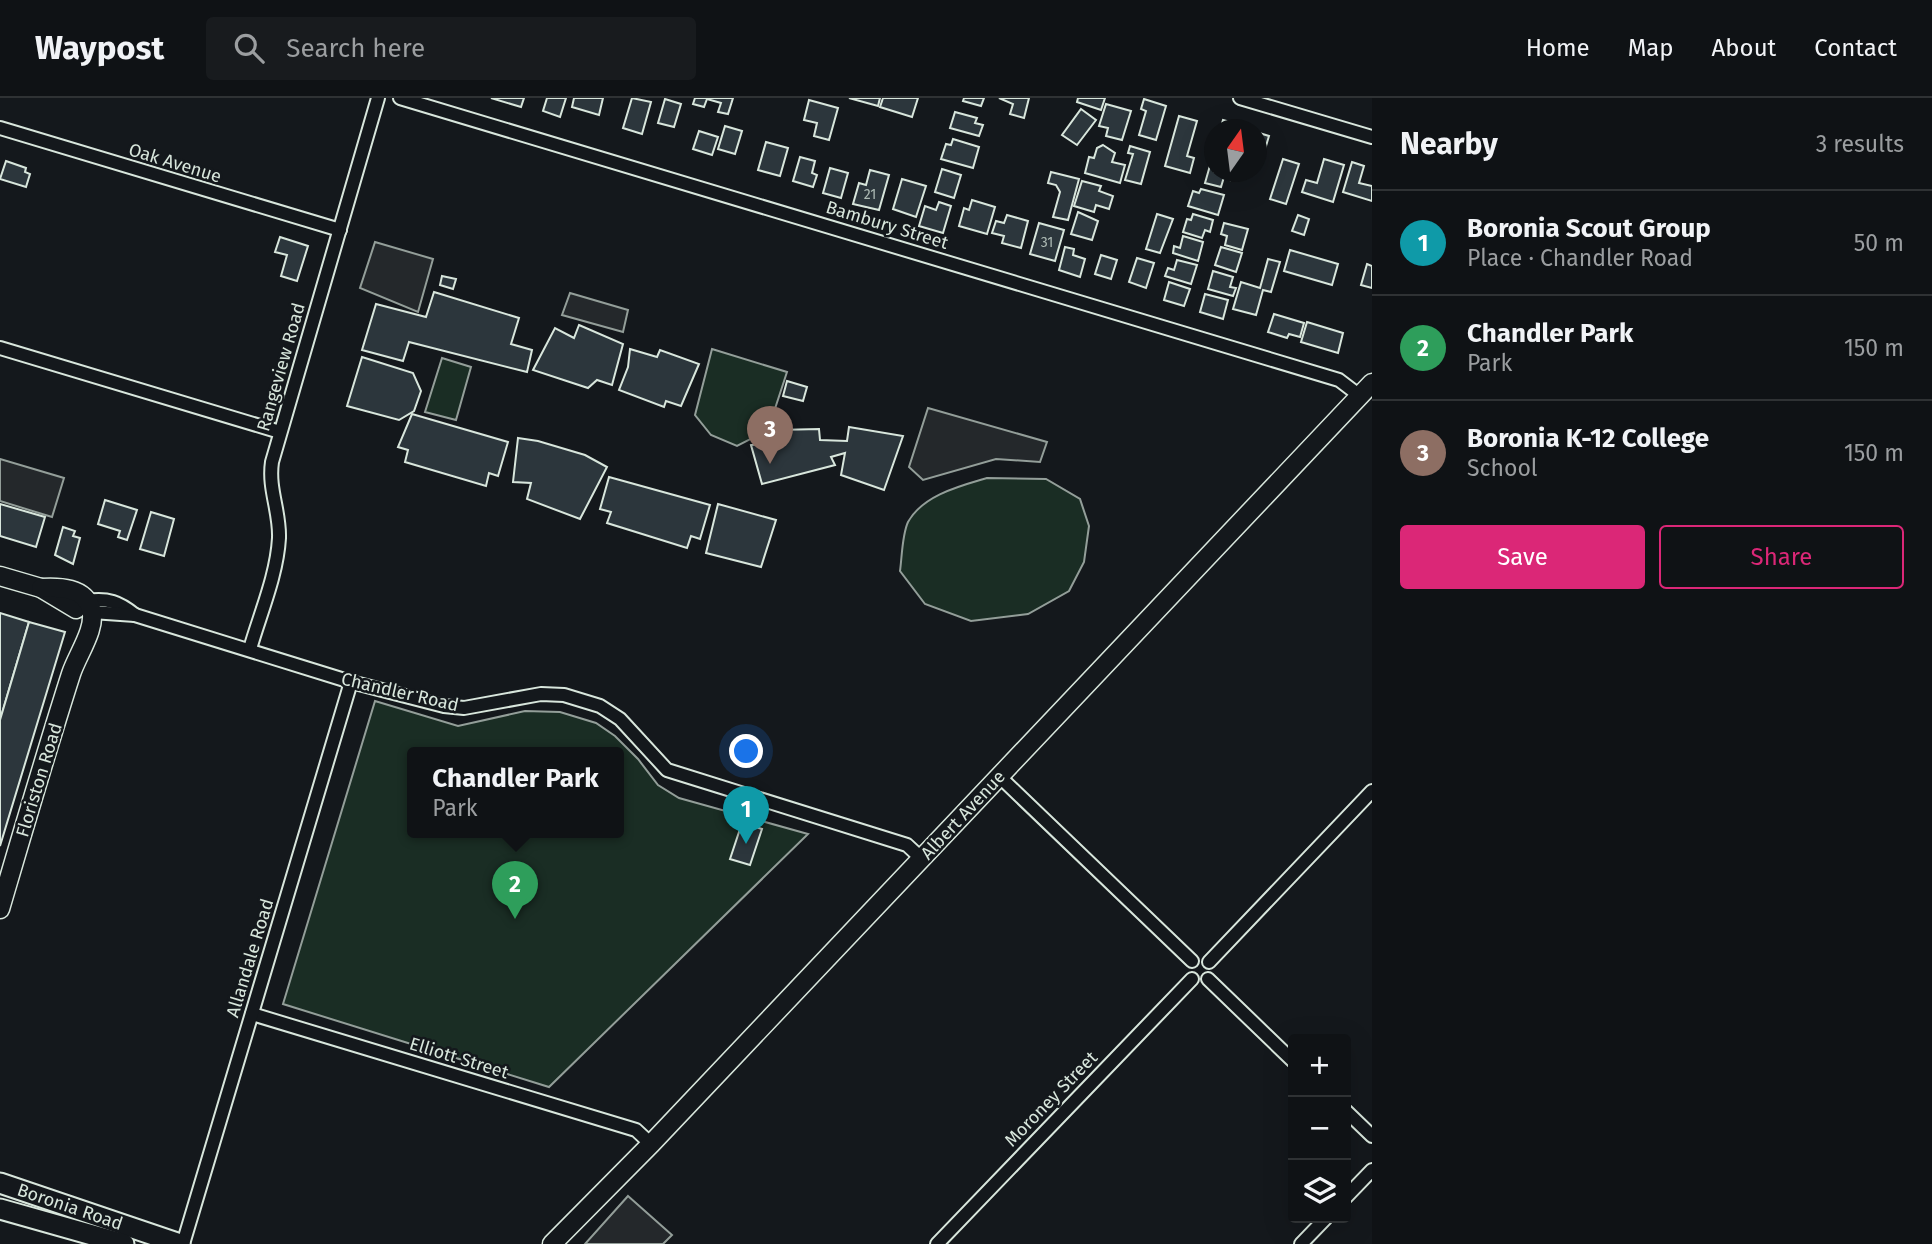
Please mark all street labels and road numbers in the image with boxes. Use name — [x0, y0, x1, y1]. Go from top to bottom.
street label: Oak Avenue — [126, 138, 224, 188]
street label: Bambury Street — [823, 196, 951, 254]
street label: Rangeview Road — [252, 300, 310, 434]
street label: Chandler Road — [339, 668, 461, 716]
street label: Floriston Road — [11, 720, 67, 840]
street label: Albert Avenue — [916, 766, 1010, 864]
street label: Allandale Road — [222, 896, 278, 1020]
street label: Elliott Street — [407, 1033, 512, 1084]
street label: Moroney Street — [1000, 1046, 1102, 1151]
street label: Boronia Road — [14, 1179, 126, 1235]

